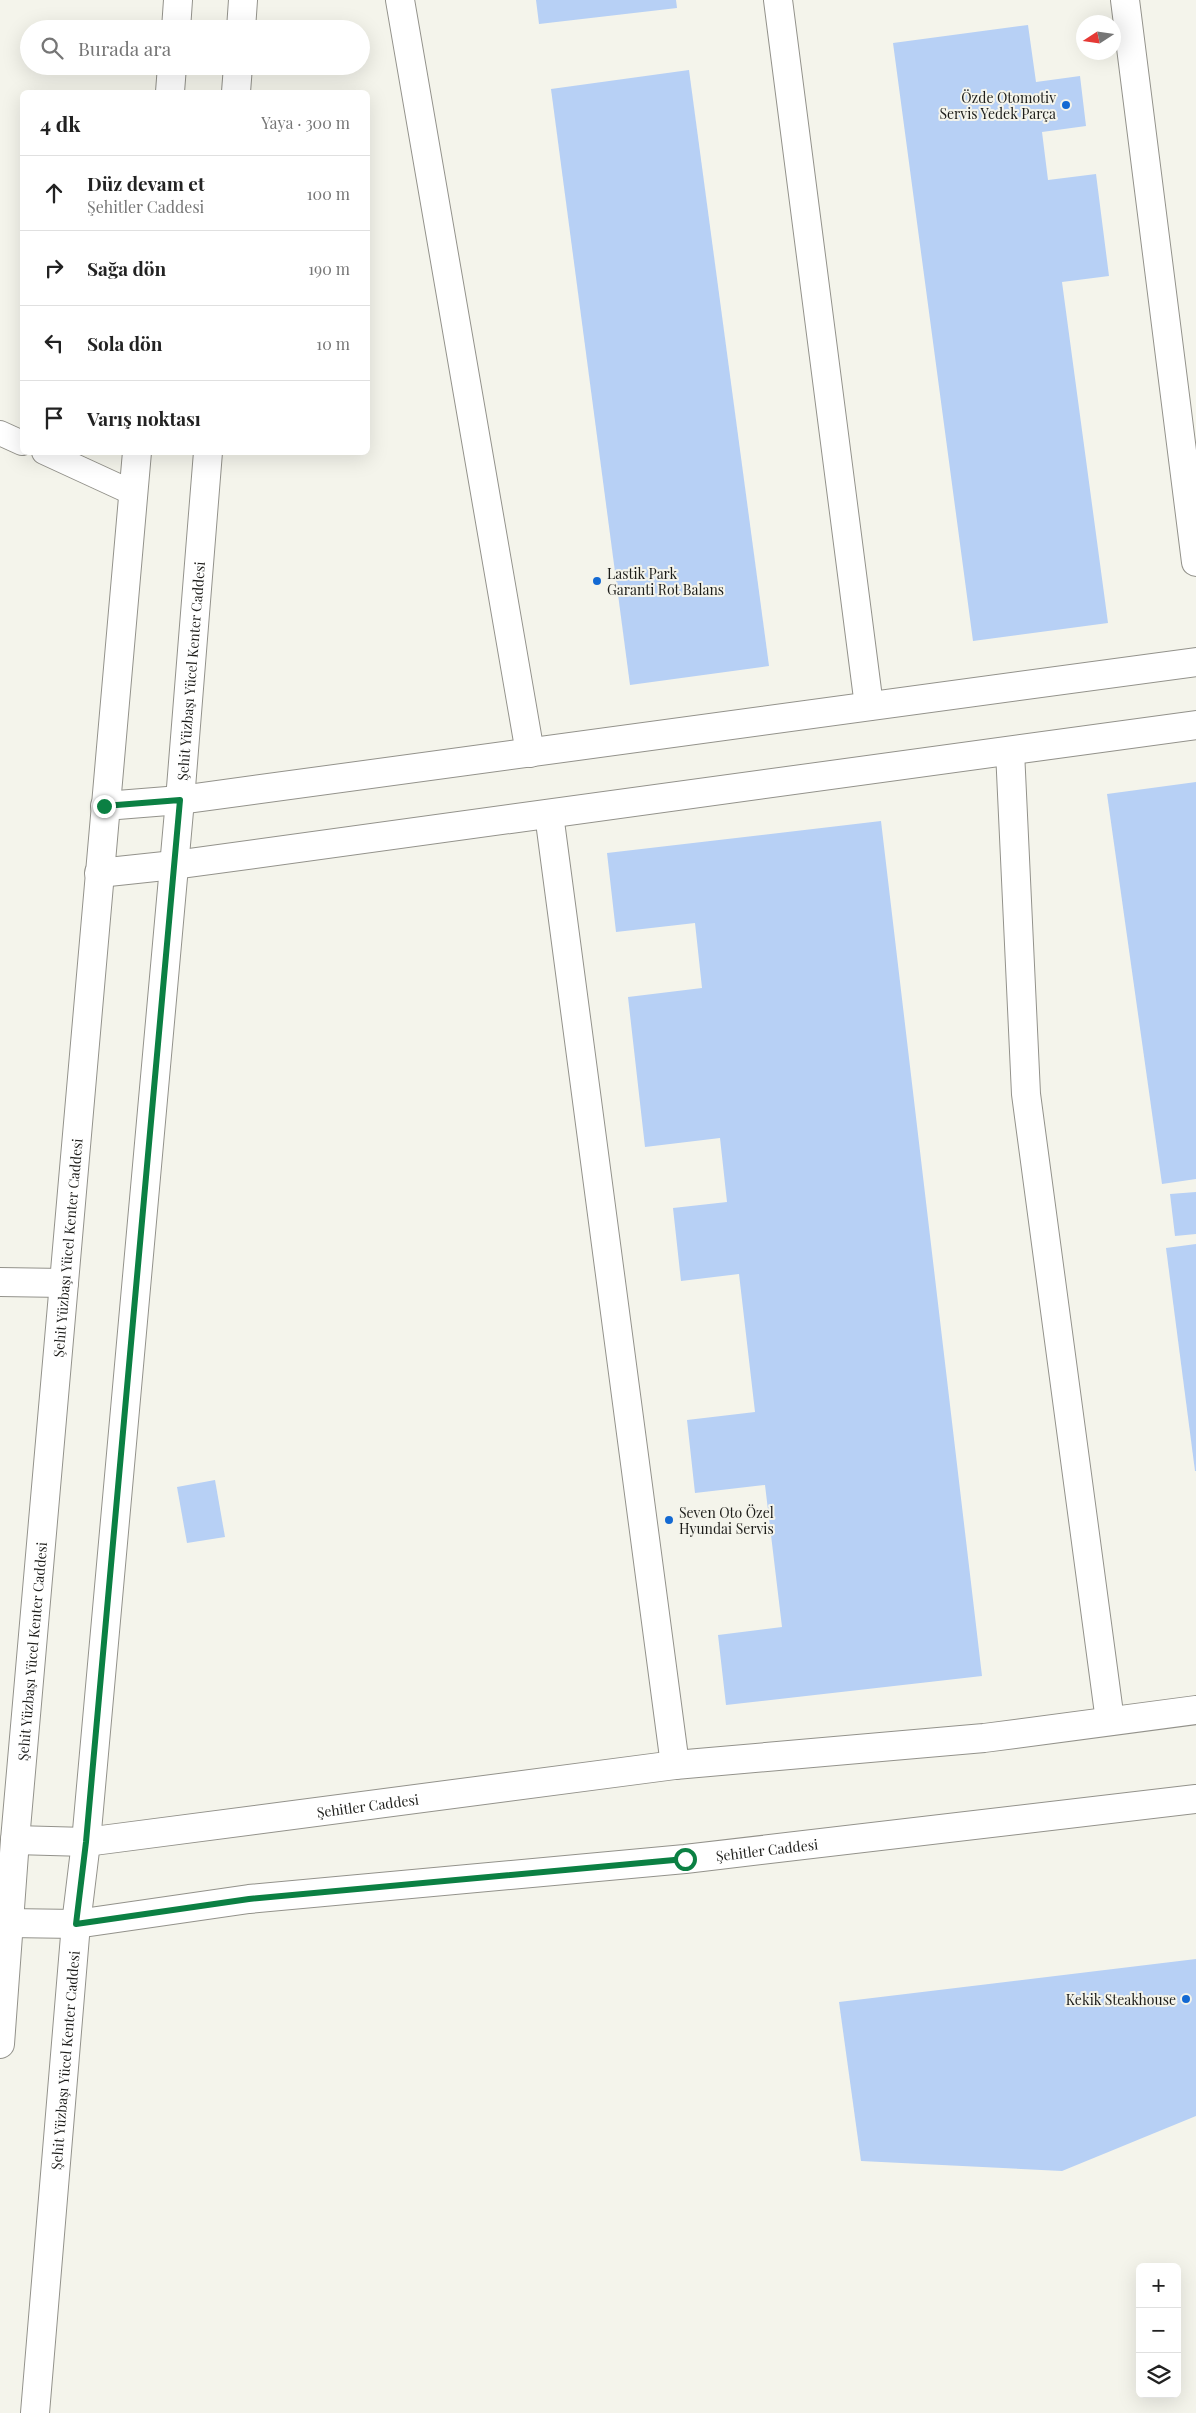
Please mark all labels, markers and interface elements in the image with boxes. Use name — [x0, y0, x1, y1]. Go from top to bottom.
north arrow — [1076, 15, 1121, 60]
search box — [20, 20, 370, 75]
icon: search — [38, 34, 66, 62]
text: Burada ara — [78, 35, 171, 61]
place label: Özde Otomotiv Servis Yedek Parça — [939, 88, 1056, 123]
marker: Özde Otomotiv Servis Yedek Parça — [1060, 99, 1072, 111]
text: 4 dk — [40, 109, 81, 137]
text: Yaya · 300 m — [261, 112, 350, 133]
text: Düz devam et — [87, 170, 205, 196]
icon: ahead — [40, 179, 68, 207]
text: 100 m — [307, 183, 350, 204]
text: Şehitler Caddesi — [87, 196, 204, 217]
icon: right — [40, 254, 68, 282]
text: Sağa dön — [87, 255, 166, 281]
text: 190 m — [308, 258, 350, 279]
icon: left — [40, 329, 68, 357]
text: Sola dön — [87, 330, 163, 356]
text: 10 m — [316, 333, 350, 354]
icon: arrive — [40, 404, 68, 432]
text: Varış noktası — [87, 405, 201, 431]
street label: Şehit Yüzbaşı Yücel Kenter Caddesi — [172, 561, 209, 781]
place label: Lastik Park Garanti Rot Balans — [607, 564, 724, 599]
marker: Lastik Park Garanti Rot Balans — [591, 575, 603, 587]
route end — [93, 795, 116, 818]
street label: Şehit Yüzbaşı Yücel Kenter Caddesi — [48, 1138, 86, 1358]
place label: Seven Oto Özel Hyundai Servis — [679, 1503, 774, 1538]
marker: Seven Oto Özel Hyundai Servis — [663, 1514, 675, 1526]
street label: Şehit Yüzbaşı Yücel Kenter Caddesi — [13, 1541, 51, 1762]
street label: Şehitler Caddesi — [315, 1789, 420, 1821]
street label: Şehitler Caddesi — [715, 1834, 819, 1865]
route start — [674, 1848, 697, 1871]
street label: Şehit Yüzbaşı Yücel Kenter Caddesi — [46, 1950, 83, 2171]
place label: Kekik Steakhouse — [1066, 1990, 1176, 2009]
marker: Kekik Steakhouse — [1180, 1993, 1192, 2005]
map controls — [1136, 2263, 1181, 2398]
button: + — [1136, 2263, 1181, 2308]
button: − — [1136, 2308, 1181, 2353]
button: layers — [1136, 2353, 1181, 2398]

